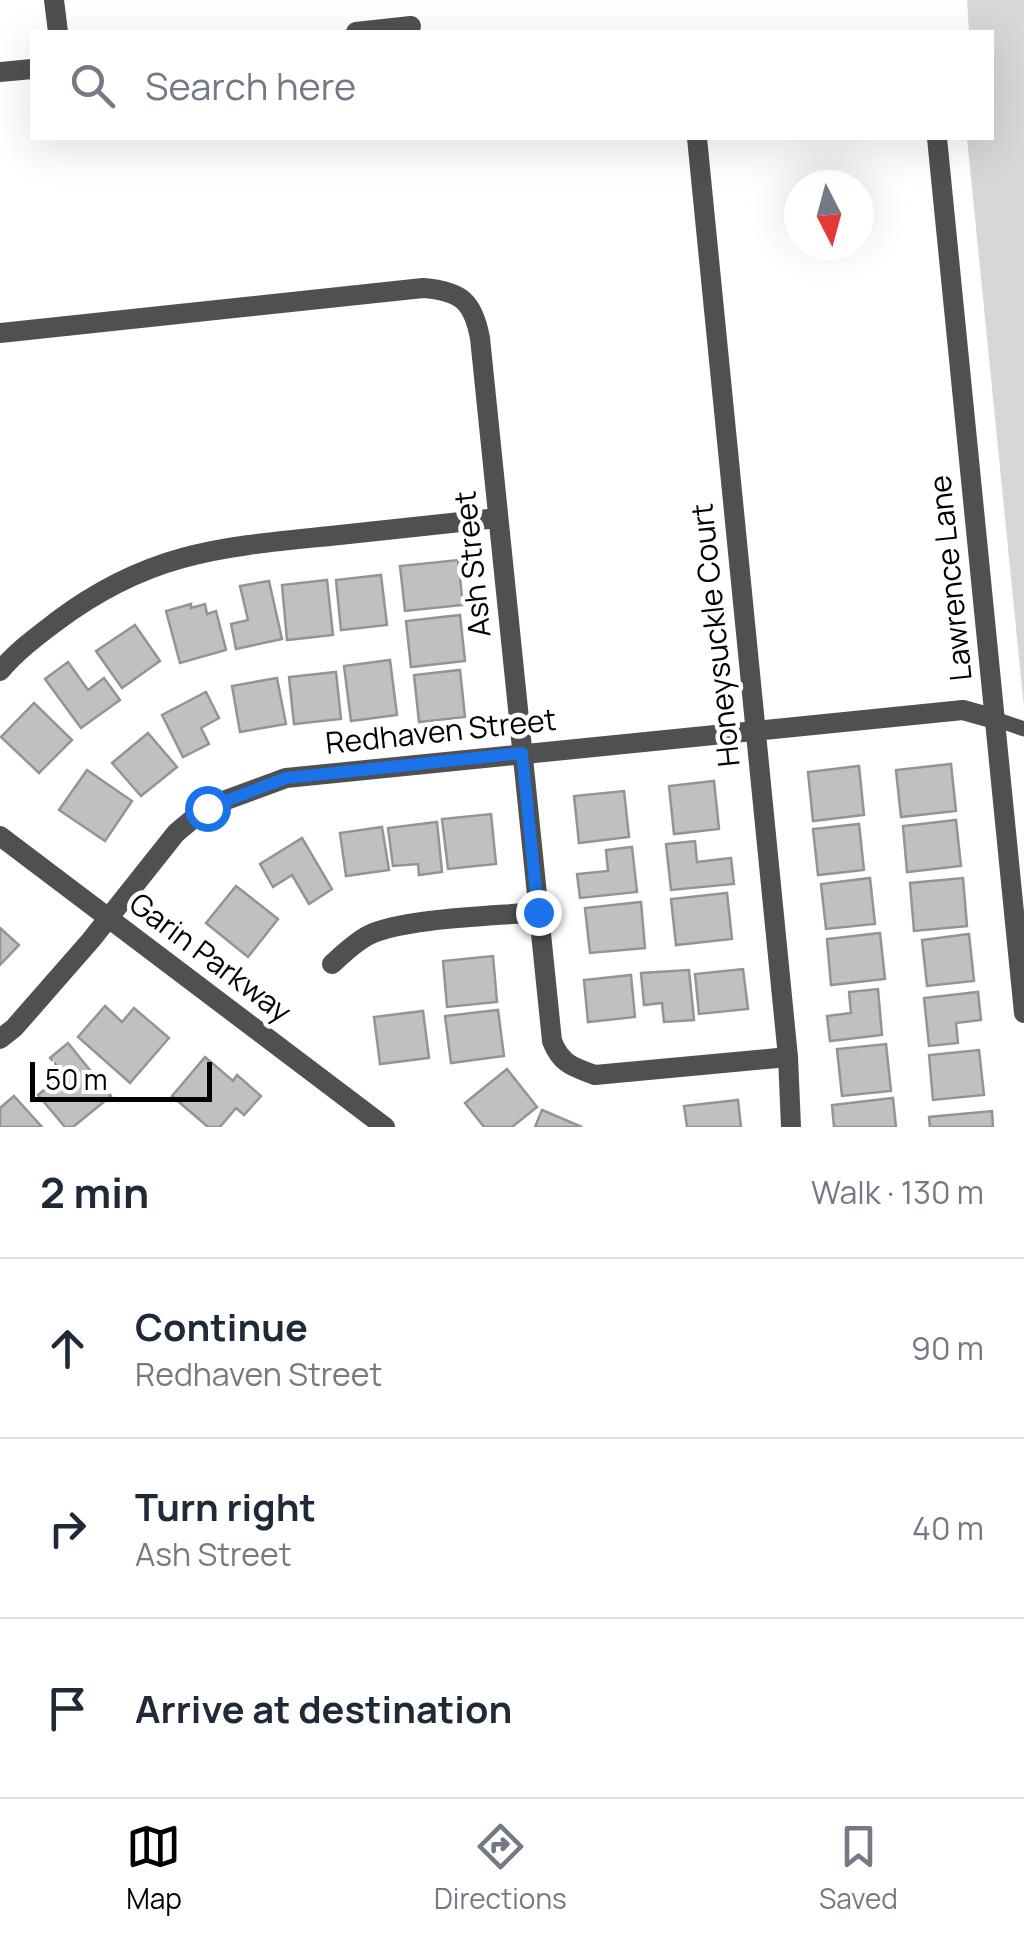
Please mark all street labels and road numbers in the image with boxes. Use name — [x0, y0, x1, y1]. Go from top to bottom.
street label: Lawrence Lane — [918, 473, 981, 683]
street label: Ash Street — [443, 489, 500, 639]
street label: Honeysuckle Court — [680, 501, 749, 769]
street label: Redhaven Street — [323, 698, 558, 763]
street label: Garin Parkway — [122, 882, 300, 1031]

